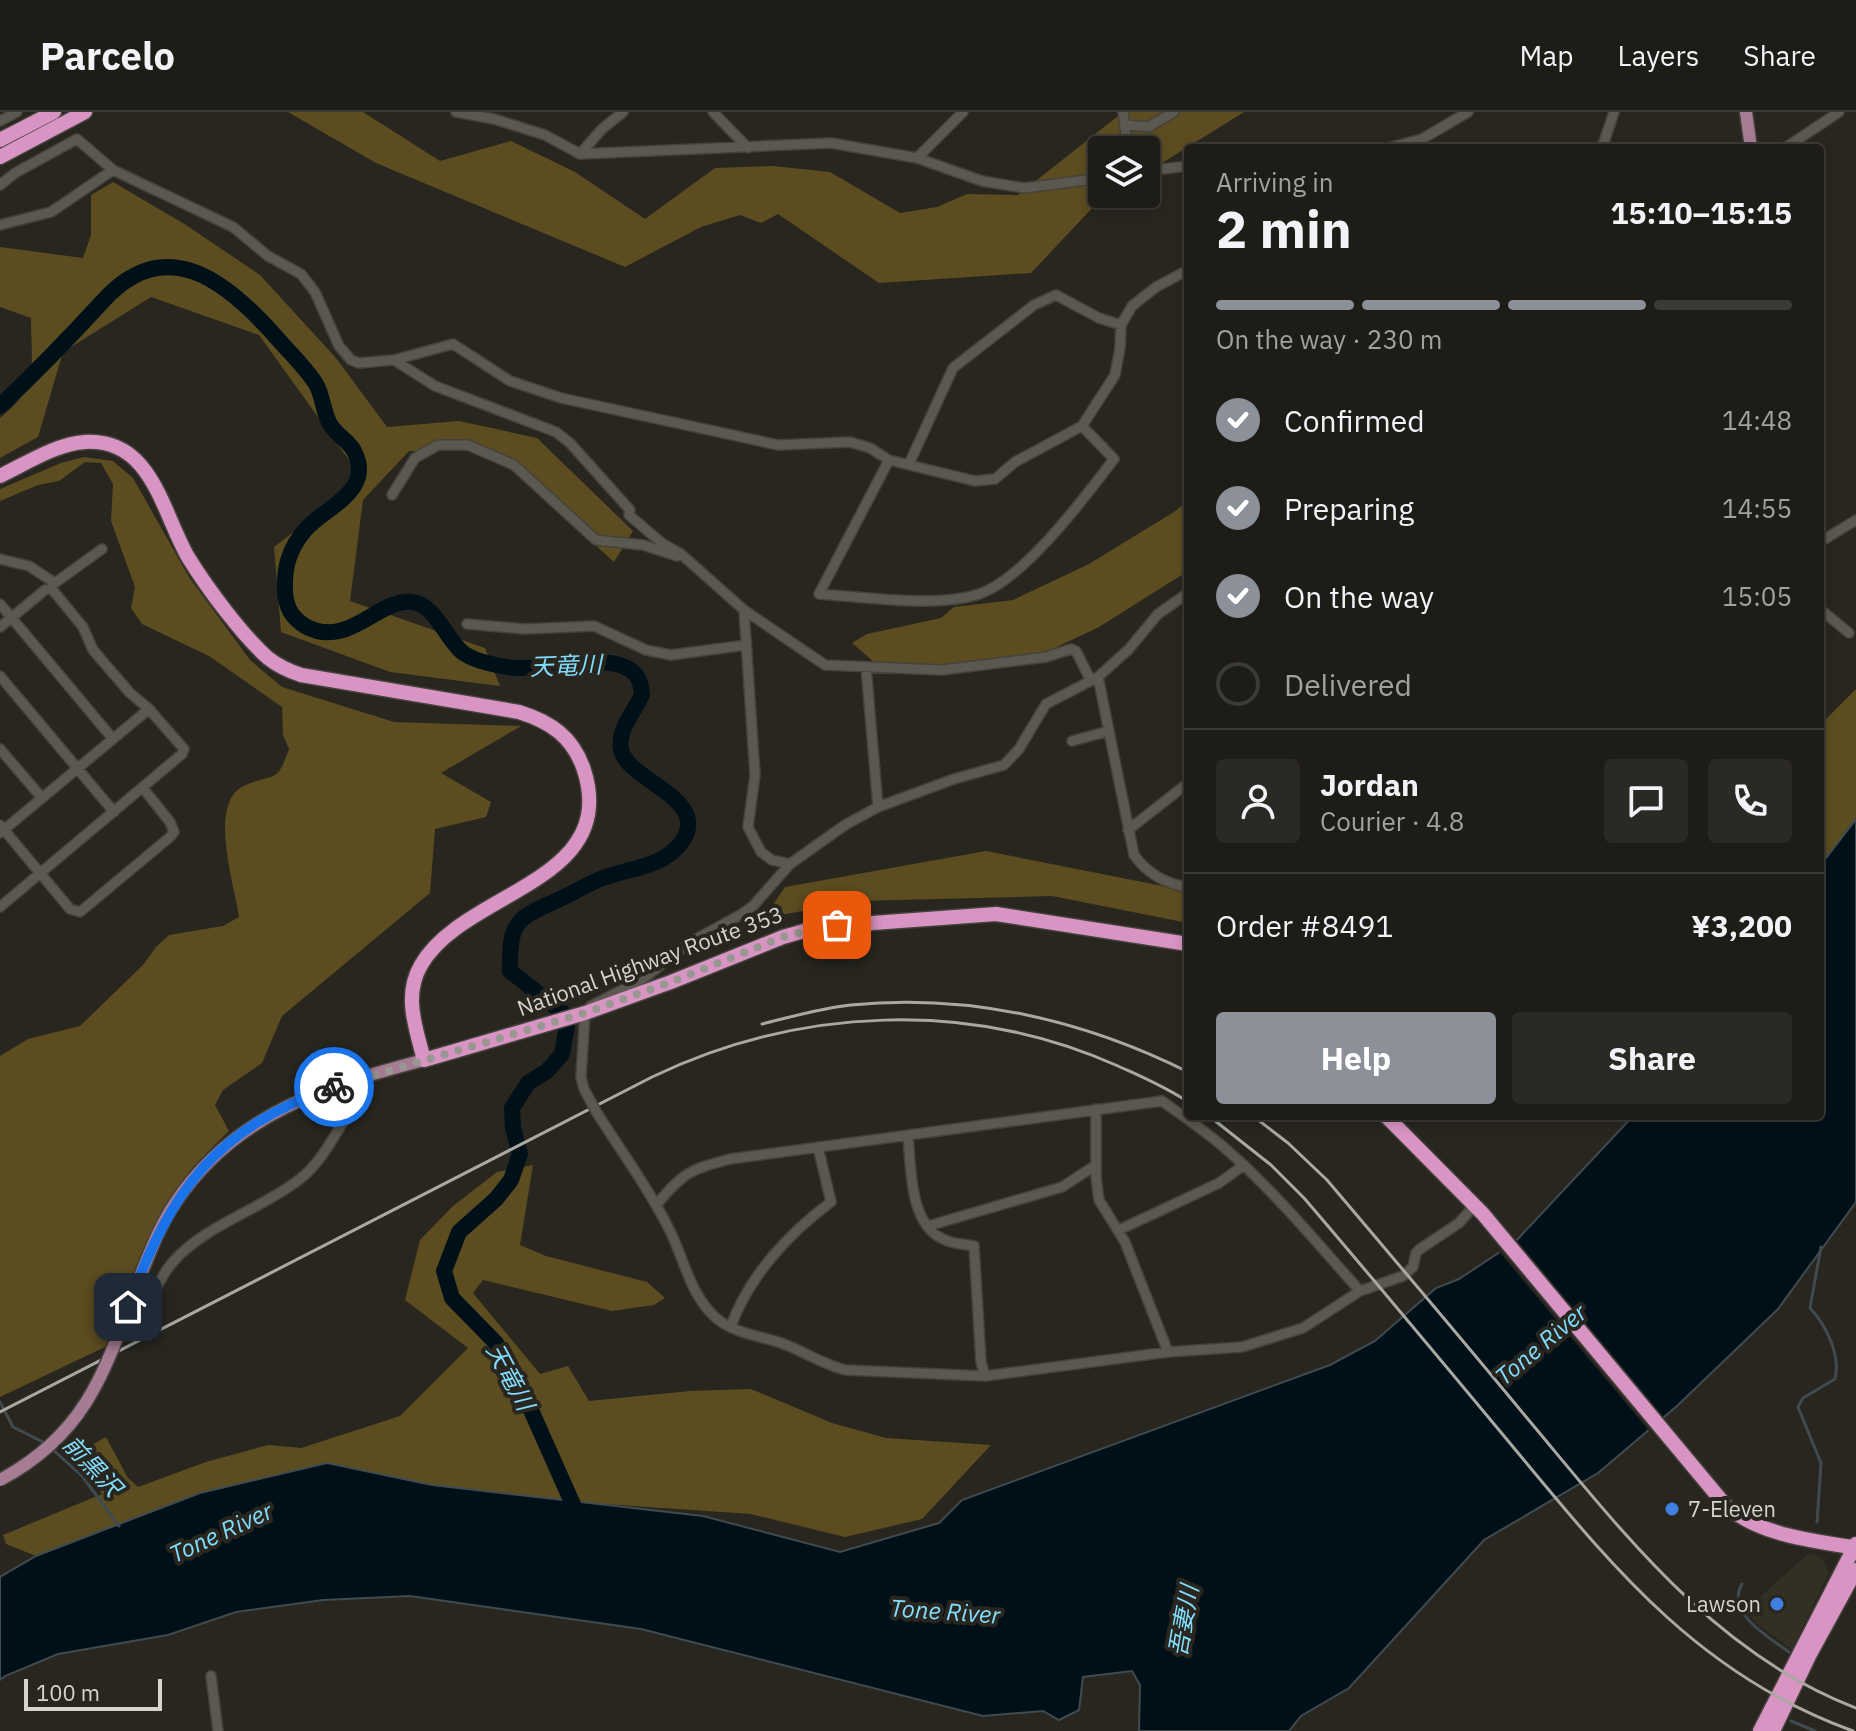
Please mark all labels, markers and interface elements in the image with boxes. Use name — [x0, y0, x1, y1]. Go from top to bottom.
text: Parcelo — [40, 31, 175, 80]
text: Map — [1519, 37, 1573, 74]
text: Layers — [1617, 37, 1699, 74]
text: Share — [1743, 37, 1816, 74]
map controls — [1088, 136, 1160, 208]
button: layers — [1088, 136, 1160, 208]
text: Arriving in — [1216, 165, 1333, 199]
text: 15:10–15:15 — [1611, 193, 1792, 232]
text: 2 min — [1216, 195, 1352, 262]
text: On the way · 230 m — [1216, 322, 1442, 356]
icon: check — [1216, 398, 1260, 442]
text: Confirmed — [1284, 401, 1425, 440]
text: 14:48 — [1722, 403, 1792, 437]
icon: check — [1216, 486, 1260, 530]
text: Preparing — [1284, 489, 1414, 528]
text: 14:55 — [1722, 491, 1792, 525]
icon: check — [1216, 574, 1260, 618]
text: On the way — [1284, 577, 1434, 616]
text: 15:05 — [1722, 579, 1792, 613]
water label: 天竜川 — [529, 648, 605, 682]
text: Delivered — [1284, 665, 1412, 704]
button: person — [1216, 759, 1300, 843]
button: chat — [1604, 759, 1688, 843]
button: phone — [1708, 759, 1792, 843]
text: Jordan — [1320, 765, 1419, 804]
text: Courier · 4.8 — [1320, 804, 1464, 838]
pin — [803, 891, 871, 959]
street label: National Highway Route 353 — [513, 899, 787, 1022]
icon: bag — [815, 903, 859, 947]
text: Order #8491 — [1216, 906, 1393, 945]
text: ¥3,200 — [1691, 906, 1792, 945]
button: Help — [1216, 1012, 1496, 1104]
button: Share — [1512, 1012, 1792, 1104]
courier — [294, 1047, 374, 1127]
icon: bike — [312, 1065, 356, 1109]
pin — [94, 1273, 162, 1341]
icon: home — [106, 1285, 150, 1329]
water label: Tone River — [1488, 1296, 1594, 1392]
water label: 天竜川 — [480, 1337, 543, 1418]
water label: 前黒沢 — [56, 1428, 131, 1505]
water label: Tone River — [164, 1494, 278, 1570]
place label: 7-Eleven — [1688, 1494, 1776, 1523]
marker: 7-Eleven — [1663, 1500, 1681, 1518]
water label: 吾妻川 — [1161, 1580, 1206, 1659]
place label: Lawson — [1686, 1589, 1761, 1618]
water label: Tone River — [889, 1591, 1002, 1631]
marker: Lawson — [1768, 1595, 1786, 1613]
scale bar — [24, 1675, 162, 1711]
text: 100 m — [36, 1678, 100, 1707]

